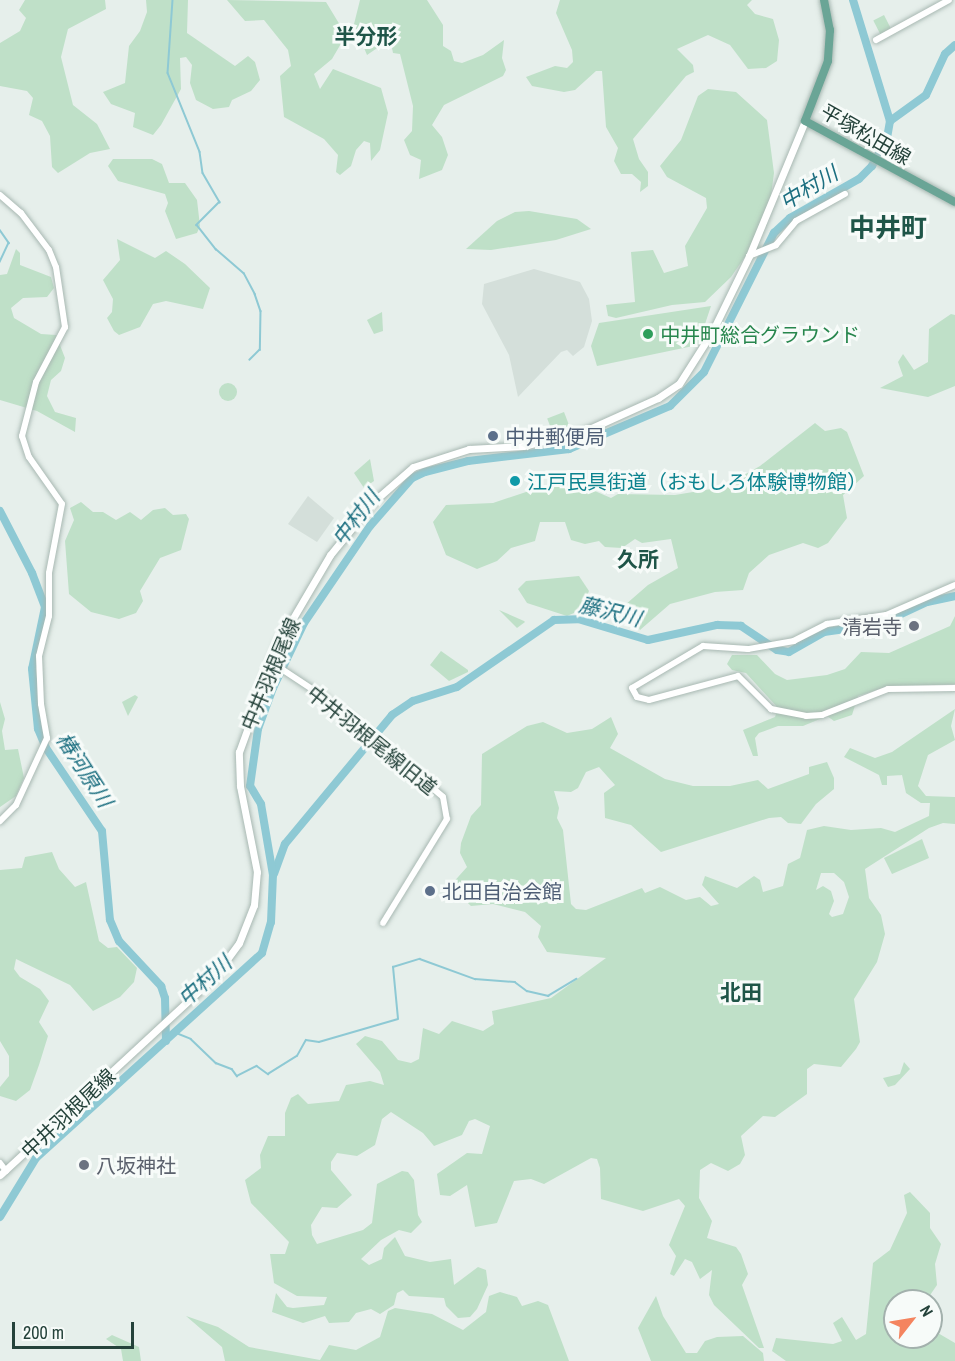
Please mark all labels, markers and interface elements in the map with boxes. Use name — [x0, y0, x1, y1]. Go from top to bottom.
district label: 半分形 — [335, 24, 397, 50]
street label: 平塚松田線 — [817, 99, 915, 169]
water label: 中村川 — [776, 161, 842, 215]
district label: 中井町 — [849, 212, 927, 244]
place label: 中井町総合グラウンド — [660, 322, 860, 346]
marker: 中井町総合グラウンド — [641, 327, 655, 341]
place label: 中井郵便局 — [505, 424, 605, 448]
marker: 中井郵便局 — [486, 429, 500, 443]
place label: 江戸民具街道（おもしろ体験博物館） — [527, 469, 867, 493]
marker: 江戸民具街道（おもしろ体験博物館） — [508, 474, 522, 488]
water label: 中村川 — [327, 485, 385, 551]
district label: 久所 — [617, 547, 659, 573]
water label: 藤沢川 — [576, 592, 644, 632]
street label: 中井羽根尾線 — [236, 614, 304, 734]
place label: 清岩寺 — [842, 614, 902, 638]
marker: 清岩寺 — [907, 619, 921, 633]
street label: 中井羽根尾線旧道 — [302, 680, 442, 800]
water label: 椿河原川 — [51, 728, 117, 812]
place label: 北田自治会館 — [442, 879, 562, 903]
marker: 北田自治会館 — [423, 884, 437, 898]
water label: 中村川 — [173, 951, 237, 1011]
district label: 北田 — [720, 980, 762, 1006]
street label: 中井羽根尾線 — [16, 1063, 120, 1163]
place label: 八坂神社 — [96, 1153, 176, 1177]
marker: 八坂神社 — [77, 1158, 91, 1172]
north arrow — [883, 1289, 943, 1349]
text: N — [915, 1301, 939, 1320]
scale bar — [15, 1310, 136, 1348]
text: 200 m — [23, 1320, 64, 1345]

